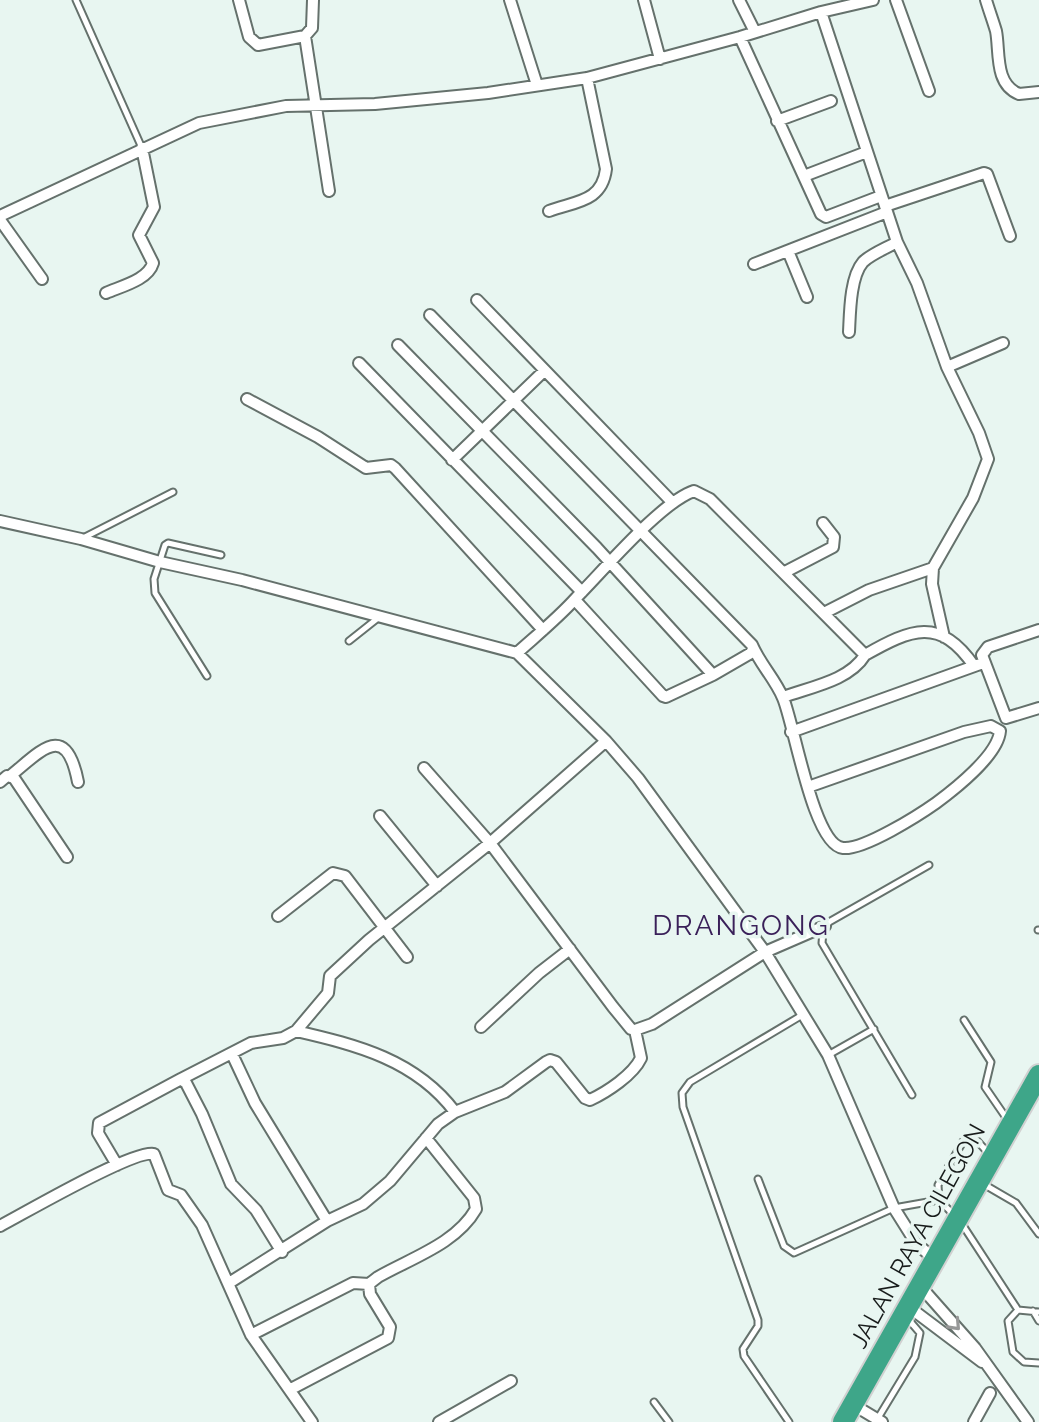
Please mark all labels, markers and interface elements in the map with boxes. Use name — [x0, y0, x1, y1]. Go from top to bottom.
district label: DRANGONG — [652, 909, 830, 942]
street label: JALAN RAYA CILEGON — [844, 1119, 991, 1353]
one-way arrow — [946, 1316, 961, 1330]

